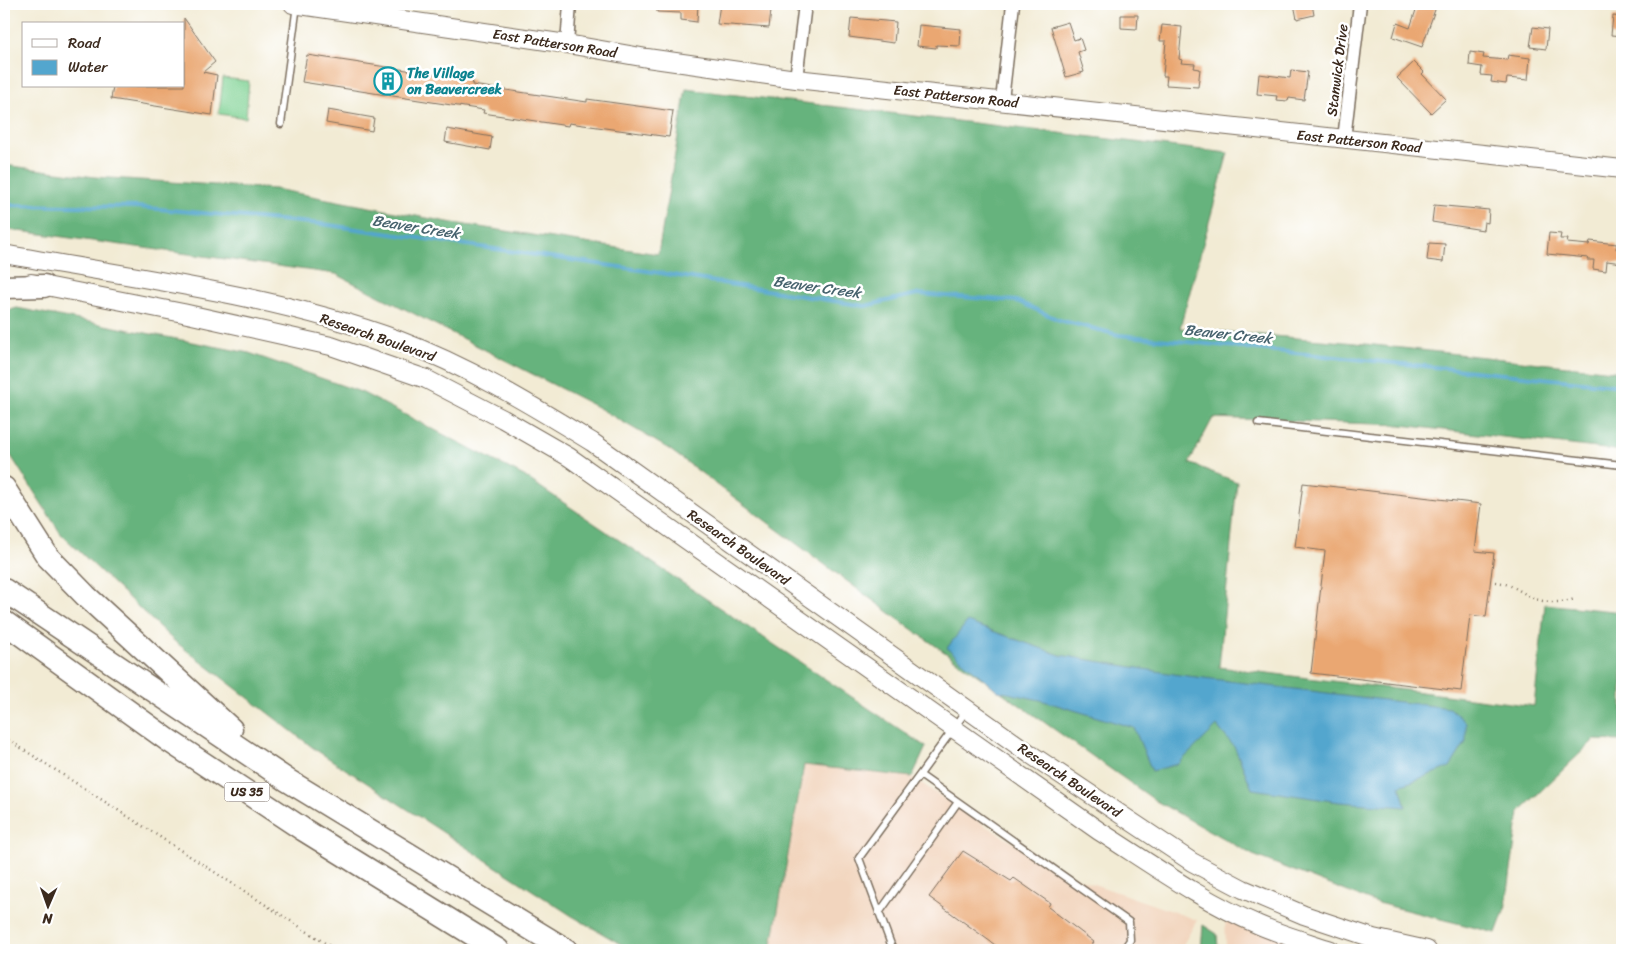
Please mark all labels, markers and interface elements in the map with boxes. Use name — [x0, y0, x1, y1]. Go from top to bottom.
street label: East Patterson Road — [491, 21, 620, 66]
legend — [22, 22, 185, 88]
street label: Stanwick Drive — [1319, 23, 1356, 118]
text: Road — [68, 30, 101, 56]
text: Water — [68, 54, 108, 80]
place label: The Village on Beavercreek — [407, 61, 502, 102]
building icon: The Village on Beavercreek — [373, 66, 403, 96]
street label: East Patterson Road — [892, 78, 1021, 116]
street label: East Patterson Road — [1295, 123, 1424, 161]
water label: Beaver Creek — [371, 207, 463, 247]
water label: Beaver Creek — [772, 268, 864, 306]
street label: Research Boulevard — [317, 306, 441, 370]
water label: Beaver Creek — [1183, 316, 1275, 352]
street label: Research Boulevard — [682, 502, 797, 593]
street label: Research Boulevard — [1013, 736, 1128, 825]
road number: US 35 — [224, 782, 270, 802]
north arrow — [22, 882, 72, 932]
text: N — [42, 906, 54, 931]

